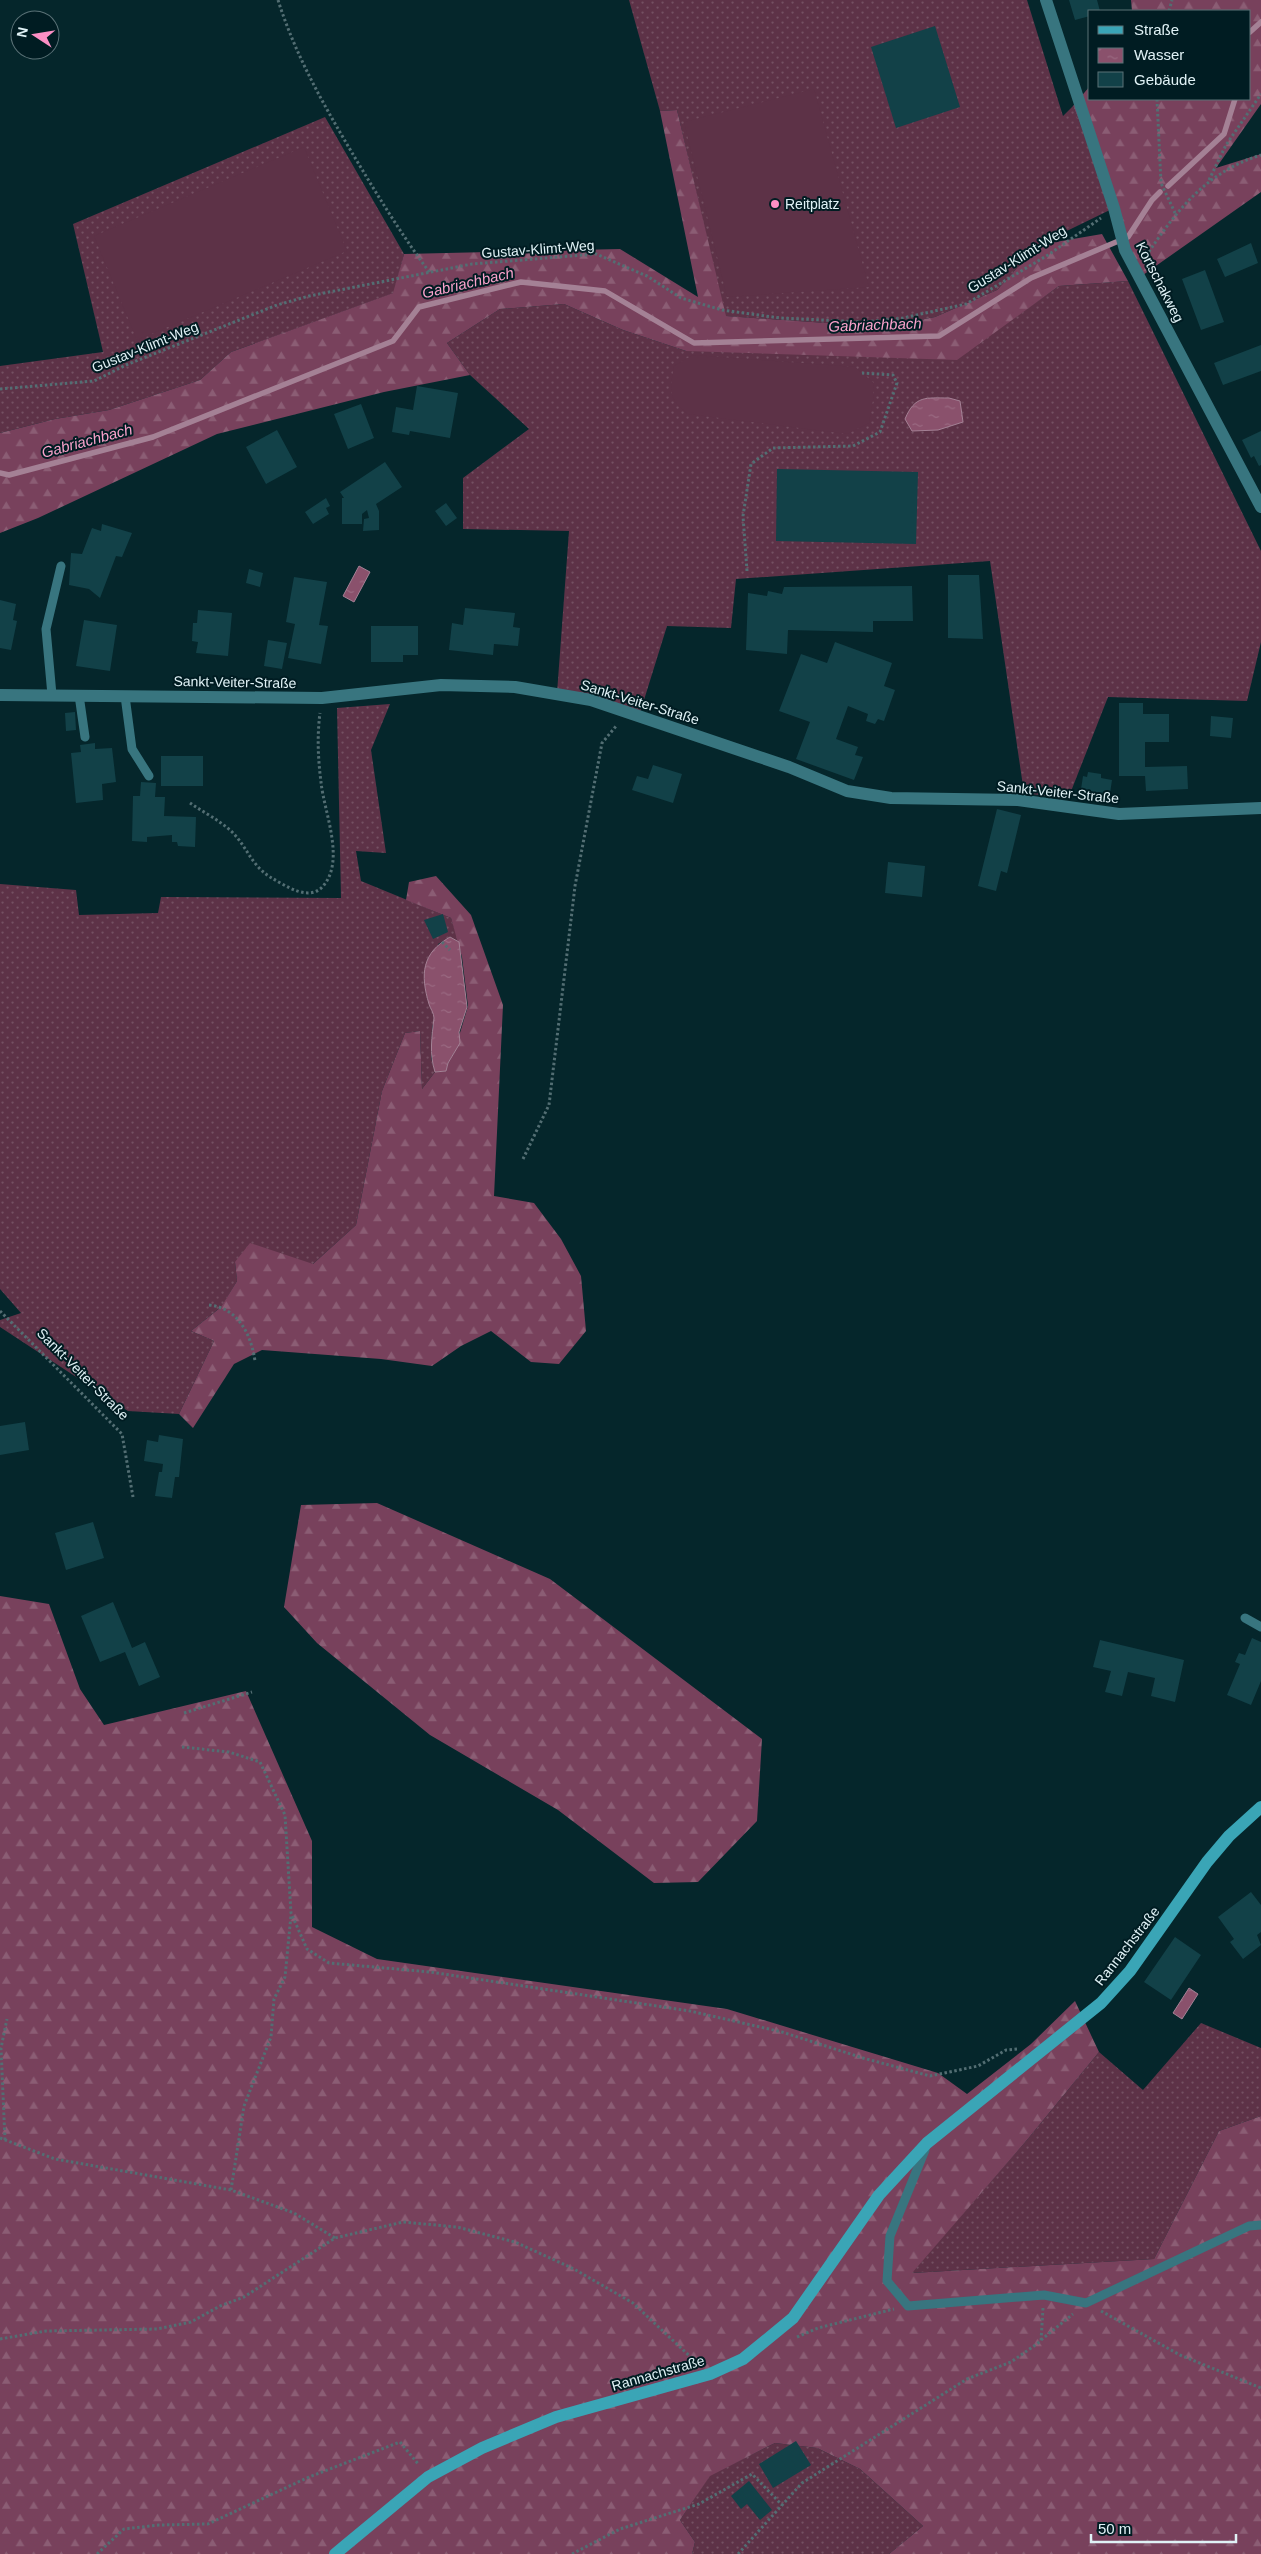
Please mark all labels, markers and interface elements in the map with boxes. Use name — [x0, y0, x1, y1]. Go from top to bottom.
north arrow — [10, 10, 60, 60]
legend — [1088, 10, 1251, 100]
text: Straße — [1134, 21, 1179, 38]
text: N — [13, 26, 31, 39]
text: Wasser — [1134, 46, 1184, 63]
text: Gebäude — [1134, 71, 1196, 88]
place label: Reitplatz — [785, 196, 839, 212]
marker: Reitplatz — [769, 198, 781, 210]
street label: Gustav-Klimt-Weg — [965, 222, 1069, 296]
street label: Gustav-Klimt-Weg — [481, 237, 595, 261]
street label: Kortschakweg — [1133, 239, 1187, 325]
water label: Gabriachbach — [420, 264, 515, 301]
water label: Gabriachbach — [828, 314, 922, 335]
street label: Gustav-Klimt-Weg — [89, 318, 201, 376]
water label: Gabriachbach — [40, 420, 134, 461]
street label: Sankt-Veiter-Straße — [173, 673, 297, 691]
street label: Sankt-Veiter-Straße — [579, 676, 701, 728]
street label: Sankt-Veiter-Straße — [996, 778, 1120, 806]
street label: Sankt-Veiter-Straße — [34, 1325, 132, 1423]
street label: Rannachstraße — [1091, 1903, 1163, 1989]
street label: Rannachstraße — [610, 2352, 706, 2394]
scale bar — [1091, 2512, 1236, 2544]
text: 50 m — [1098, 2520, 1131, 2537]

